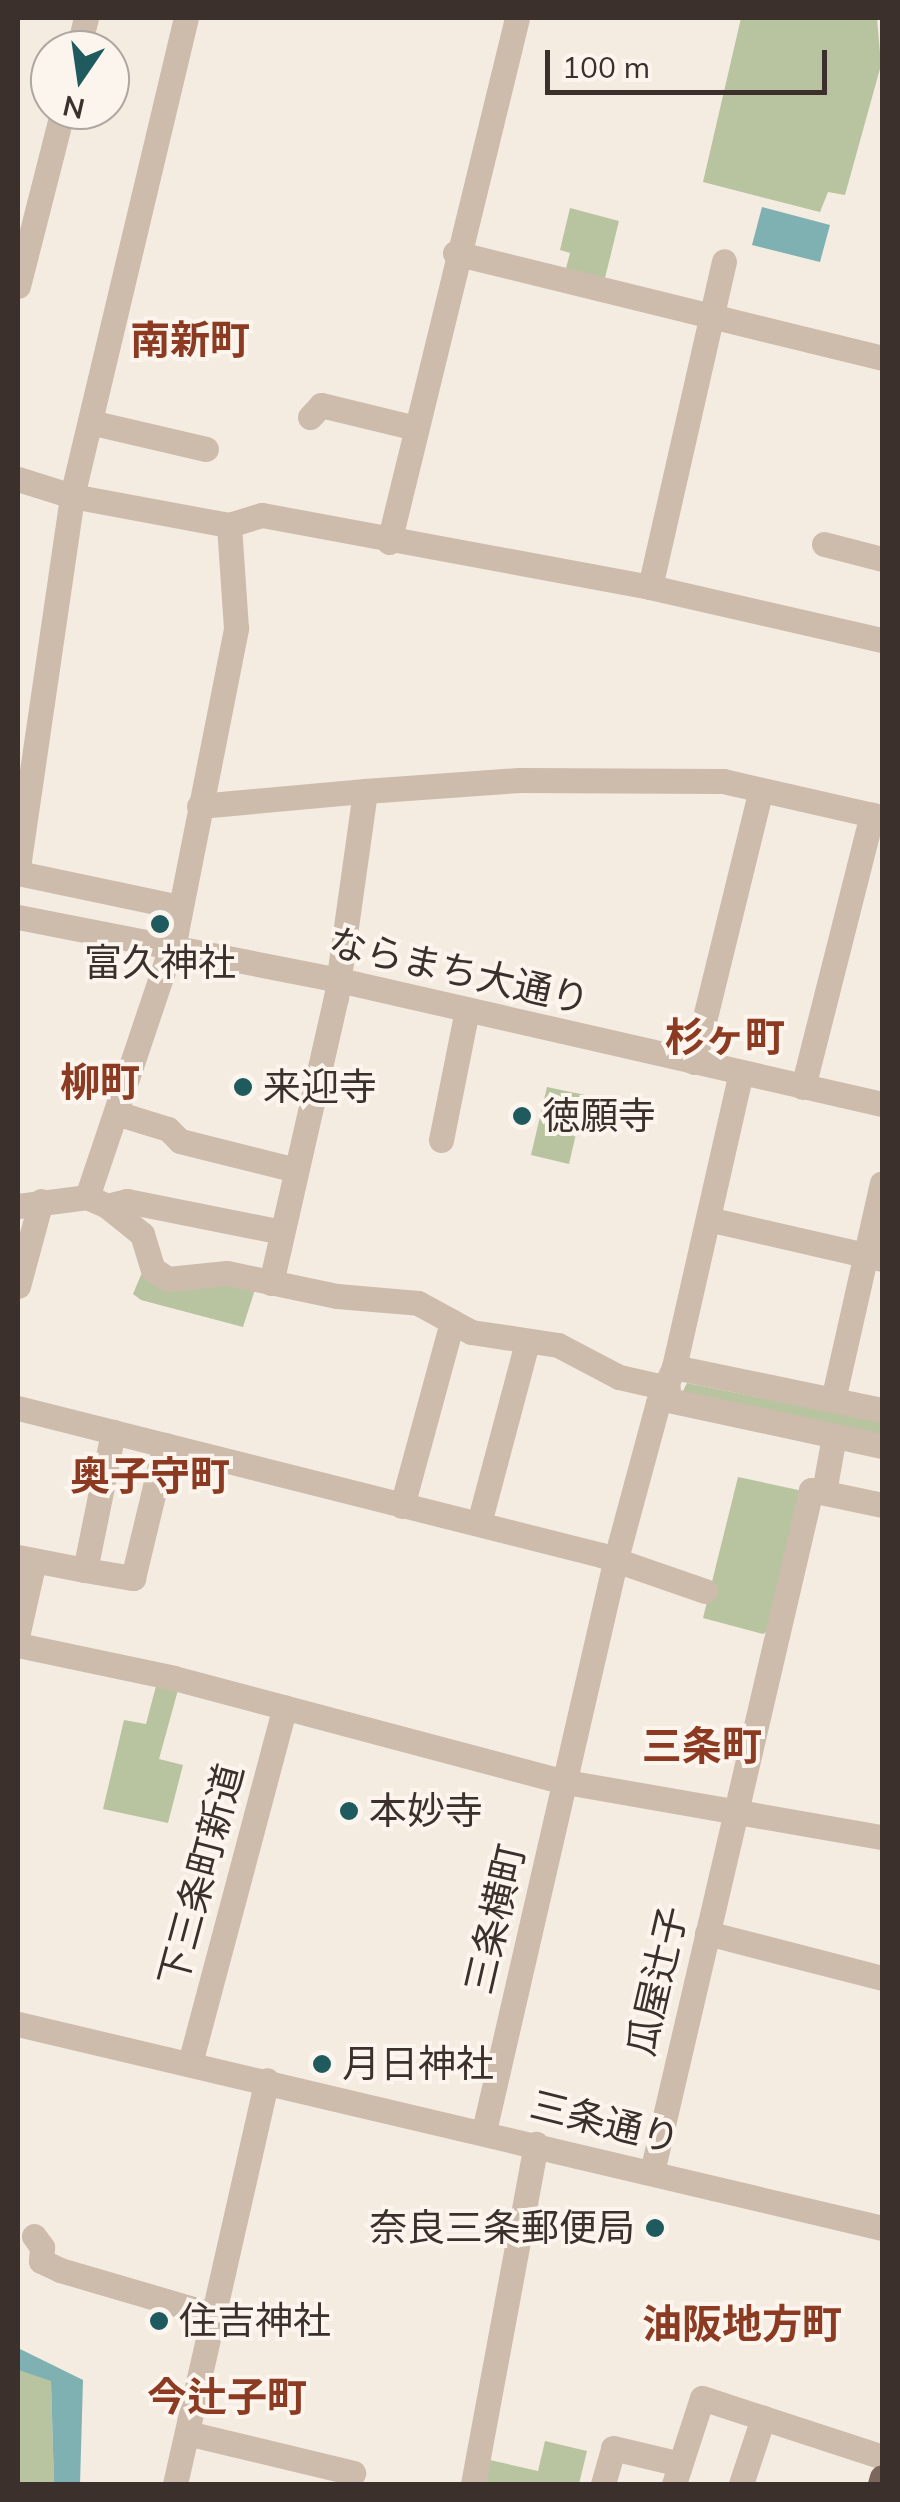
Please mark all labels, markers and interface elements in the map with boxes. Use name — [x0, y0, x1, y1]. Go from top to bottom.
north arrow — [30, 30, 130, 130]
scale bar — [550, 30, 832, 92]
text: 100 m — [562, 48, 650, 86]
text: N — [59, 88, 88, 127]
district label: 南新町 — [130, 315, 250, 363]
marker: 富久神社 — [149, 913, 171, 935]
street label: ならまち大通り — [324, 919, 594, 1023]
place label: 富久神社 — [84, 940, 236, 986]
district label: 杉ヶ町 — [665, 1012, 785, 1060]
district label: 柳町 — [60, 1057, 140, 1105]
place label: 来迎寺 — [263, 1064, 377, 1110]
marker: 来迎寺 — [232, 1076, 254, 1098]
place label: 徳願寺 — [542, 1093, 656, 1139]
marker: 徳願寺 — [511, 1105, 533, 1127]
district label: 奥子守町 — [70, 1451, 230, 1499]
district label: 三条町 — [642, 1721, 762, 1769]
street label: 下三条町新道 — [149, 1759, 253, 1991]
place label: 本妙寺 — [369, 1788, 483, 1834]
marker: 本妙寺 — [338, 1800, 360, 1822]
street label: 三条横町 — [456, 1840, 534, 1998]
street label: 瓜屋辻子 — [618, 1902, 696, 2060]
place label: 月日神社 — [342, 2041, 494, 2087]
marker: 月日神社 — [311, 2053, 333, 2075]
street label: 三条通り — [526, 2081, 684, 2163]
place label: 奈良三条郵便局 — [369, 2205, 635, 2251]
marker: 奈良三条郵便局 — [644, 2217, 666, 2239]
place label: 住吉神社 — [179, 2298, 331, 2344]
district label: 油阪地方町 — [642, 2299, 842, 2347]
marker: 住吉神社 — [148, 2310, 170, 2332]
district label: 今辻子町 — [147, 2372, 307, 2420]

